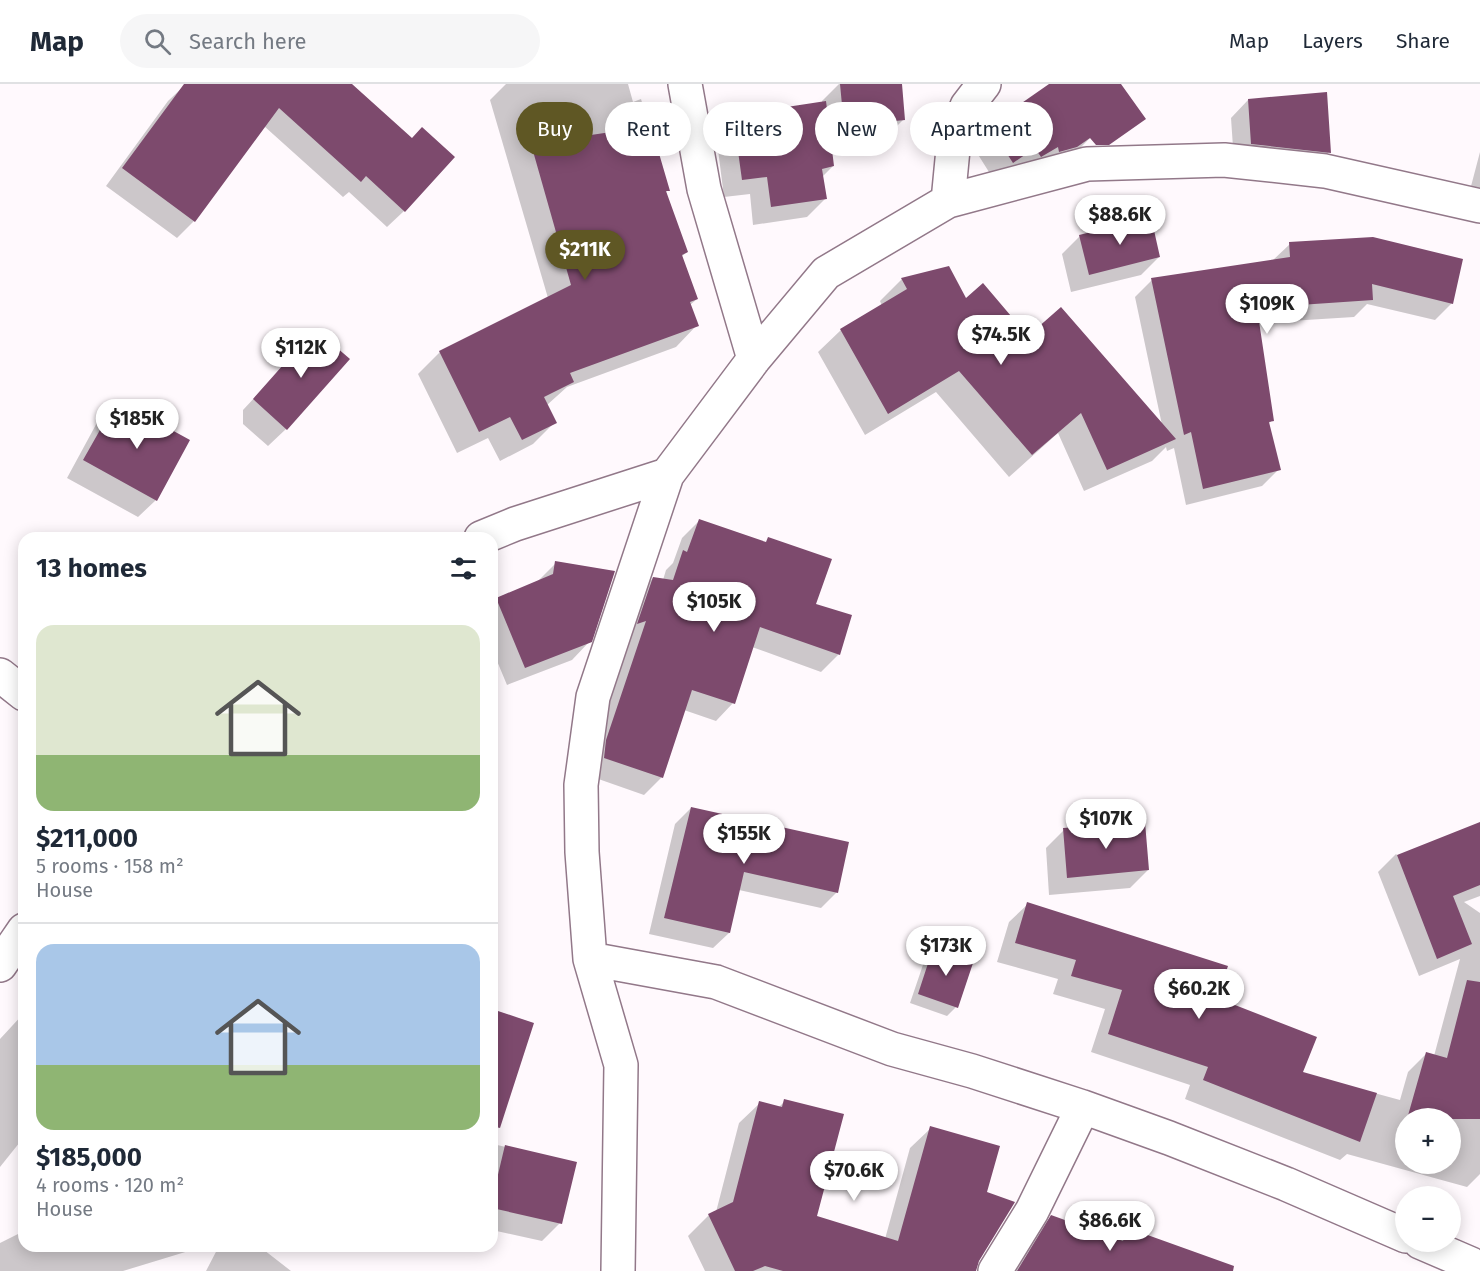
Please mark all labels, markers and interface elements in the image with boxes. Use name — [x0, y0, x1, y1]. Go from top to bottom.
search box — [120, 14, 540, 68]
text: Map — [30, 25, 84, 58]
icon: search — [141, 25, 174, 58]
text: Search here — [189, 28, 307, 55]
text: Map — [1229, 28, 1269, 54]
text: Layers — [1302, 28, 1363, 54]
text: Share — [1396, 28, 1450, 54]
chip: Buy — [516, 102, 593, 156]
chip: Rent — [605, 102, 691, 156]
chip: Filters — [703, 102, 803, 156]
chip: New — [815, 102, 898, 156]
chip: Apartment — [910, 102, 1053, 156]
pin: $88.6K — [1071, 195, 1169, 246]
text: $88.6K — [1089, 202, 1151, 226]
pin: $211K — [543, 230, 627, 281]
text: $211K — [559, 237, 611, 261]
pin: $109K — [1225, 284, 1309, 335]
text: $109K — [1240, 291, 1294, 315]
pin: $74.5K — [952, 315, 1050, 366]
text: $74.5K — [972, 322, 1030, 346]
pin: $112K — [259, 328, 343, 379]
text: $112K — [275, 335, 327, 359]
pin: $185K — [95, 399, 179, 450]
text: $185K — [110, 406, 164, 430]
icon: filters — [447, 552, 480, 585]
text: 13 homes — [36, 553, 147, 584]
pin: $105K — [672, 582, 756, 633]
text: $105K — [687, 589, 741, 613]
icon: home — [204, 664, 312, 772]
pin: $107K — [1064, 799, 1148, 850]
text: $107K — [1080, 806, 1132, 830]
pin: $155K — [702, 814, 786, 865]
text: $155K — [717, 821, 771, 845]
text: $211,000 — [36, 823, 138, 854]
text: 5 rooms · 158 m² — [36, 854, 184, 878]
text: House — [36, 878, 93, 902]
pin: $173K — [904, 926, 988, 977]
text: $173K — [920, 933, 972, 957]
pin: $60.2K — [1150, 969, 1248, 1020]
text: $60.2K — [1168, 976, 1230, 1000]
icon: home — [204, 983, 312, 1091]
map controls — [1395, 1108, 1461, 1252]
button: + — [1395, 1108, 1461, 1174]
text: $185,000 — [36, 1142, 142, 1173]
pin: $70.6K — [805, 1151, 903, 1202]
text: $70.6K — [824, 1158, 884, 1182]
text: 4 rooms · 120 m² — [36, 1173, 184, 1197]
button: − — [1395, 1186, 1461, 1252]
text: House — [36, 1197, 93, 1221]
pin: $86.6K — [1061, 1201, 1159, 1252]
text: $86.6K — [1079, 1208, 1141, 1232]

